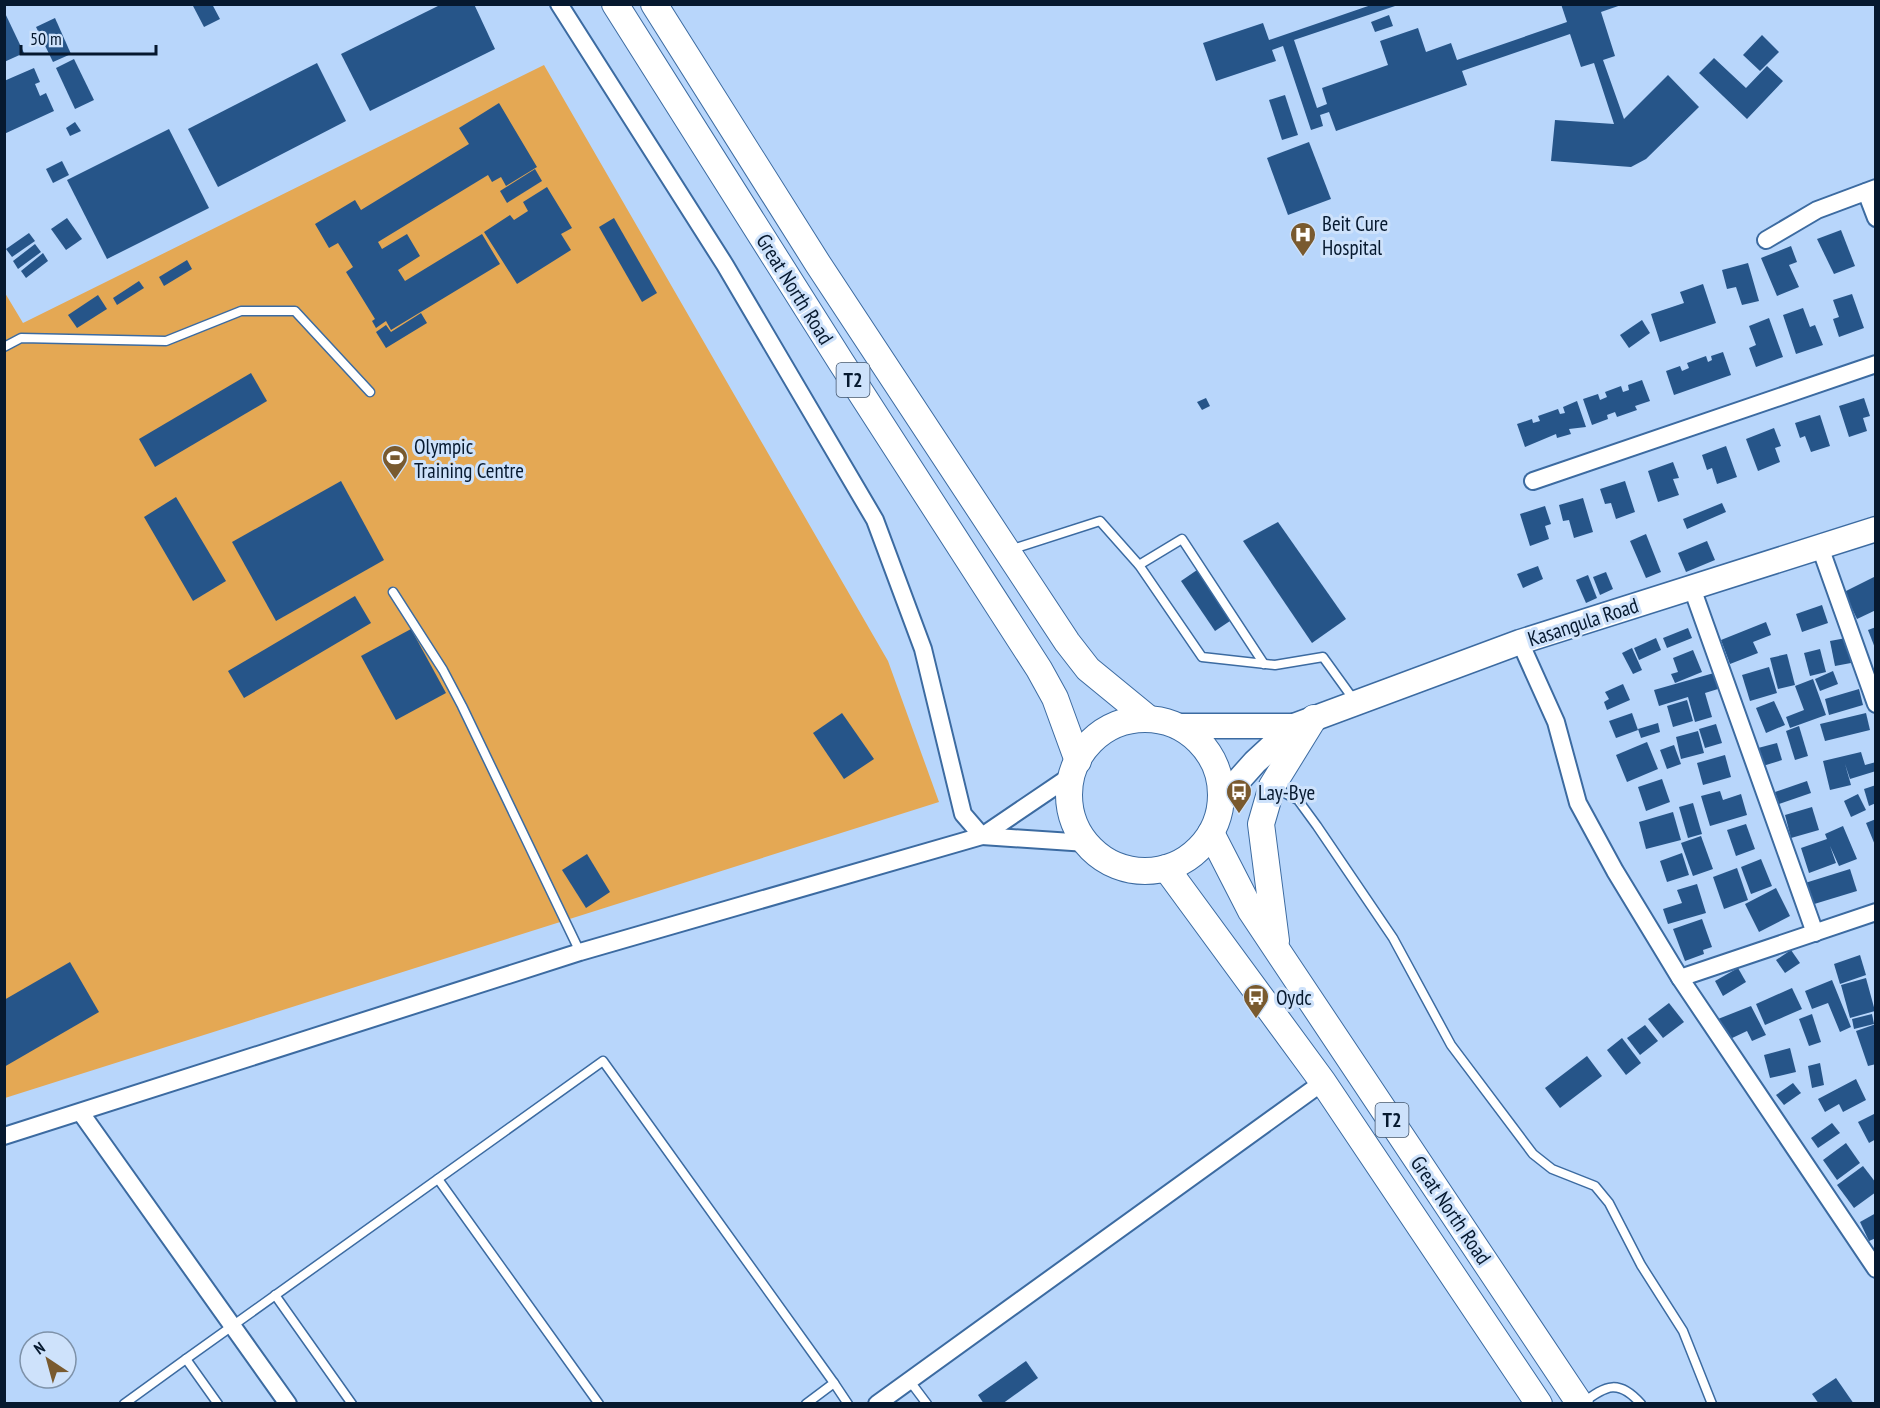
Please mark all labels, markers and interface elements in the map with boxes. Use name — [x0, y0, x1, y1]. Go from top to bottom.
scale bar — [21, 18, 156, 56]
text: 50 m — [30, 27, 62, 50]
place label: Beit Cure Hospital — [1322, 210, 1388, 261]
hospital icon: Beit Cure Hospital — [1288, 220, 1318, 258]
street label: Great North Road — [750, 229, 840, 349]
road number: T2 — [836, 363, 870, 397]
place label: Olympic Training Centre — [414, 433, 524, 484]
sports icon: Olympic Training Centre — [380, 443, 410, 481]
street label: Kasangula Road — [1524, 591, 1642, 653]
bus stop icon: Lay-Bye — [1224, 777, 1254, 815]
place label: Lay-Bye — [1258, 779, 1315, 806]
bus stop icon: Oydc — [1241, 982, 1271, 1020]
place label: Oydc — [1276, 984, 1312, 1011]
road number: T2 — [1376, 1103, 1408, 1137]
street label: Great North Road — [1405, 1151, 1497, 1269]
north arrow — [18, 1330, 78, 1390]
text: N — [30, 1337, 49, 1358]

